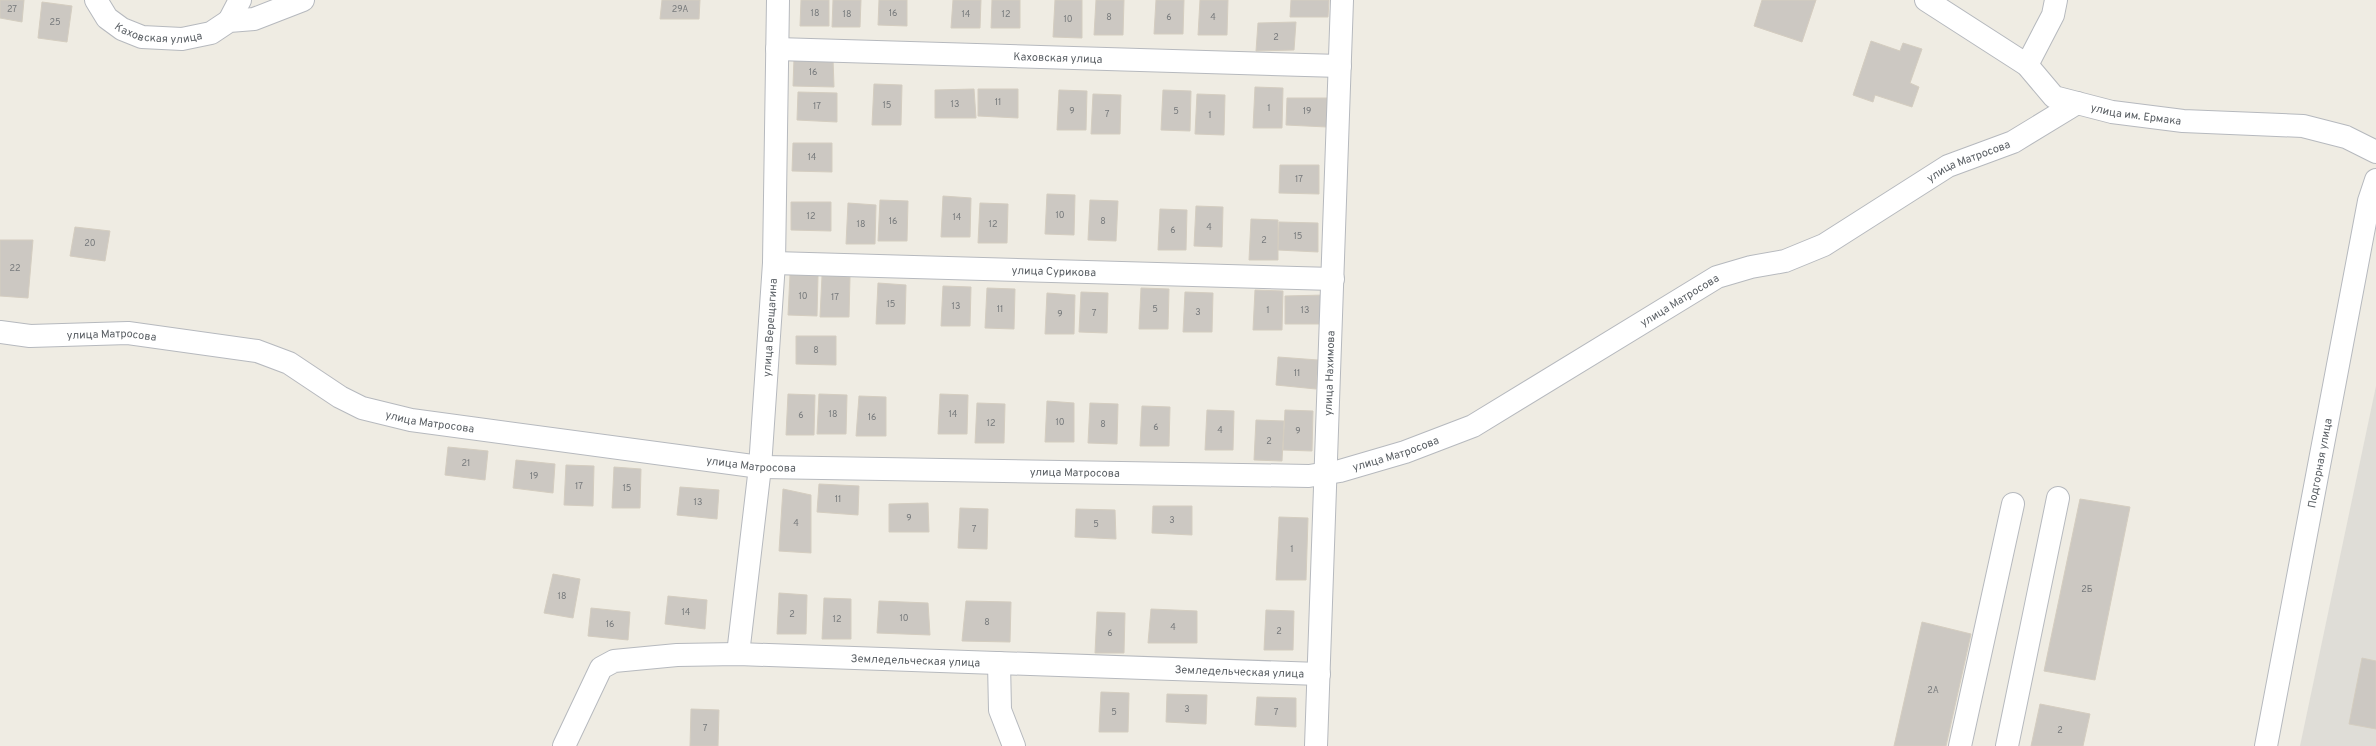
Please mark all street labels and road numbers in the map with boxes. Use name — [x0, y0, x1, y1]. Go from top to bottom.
street label: Каховская улица — [111, 20, 204, 47]
street label: Каховская улица — [1013, 50, 1103, 67]
street label: улица им. Ермака — [2089, 101, 2182, 129]
street label: улица Матросова — [1924, 138, 2013, 186]
street label: улица Сурикова — [1011, 264, 1096, 280]
street label: улица Матросова — [1638, 271, 1722, 330]
street label: улица Верещагина — [760, 278, 781, 377]
street label: улица Матросова — [67, 327, 157, 345]
street label: улица Нахимова — [1322, 330, 1338, 416]
street label: улица Матросова — [384, 408, 475, 436]
street label: Подгорная улица — [2305, 417, 2336, 509]
street label: улица Матросова — [1351, 434, 1441, 475]
street label: улица Матросова — [705, 454, 796, 476]
street label: улица Матросова — [1030, 465, 1120, 481]
street label: Земледельческая улица — [850, 652, 981, 670]
street label: Земледельческая улица — [1174, 663, 1305, 681]

